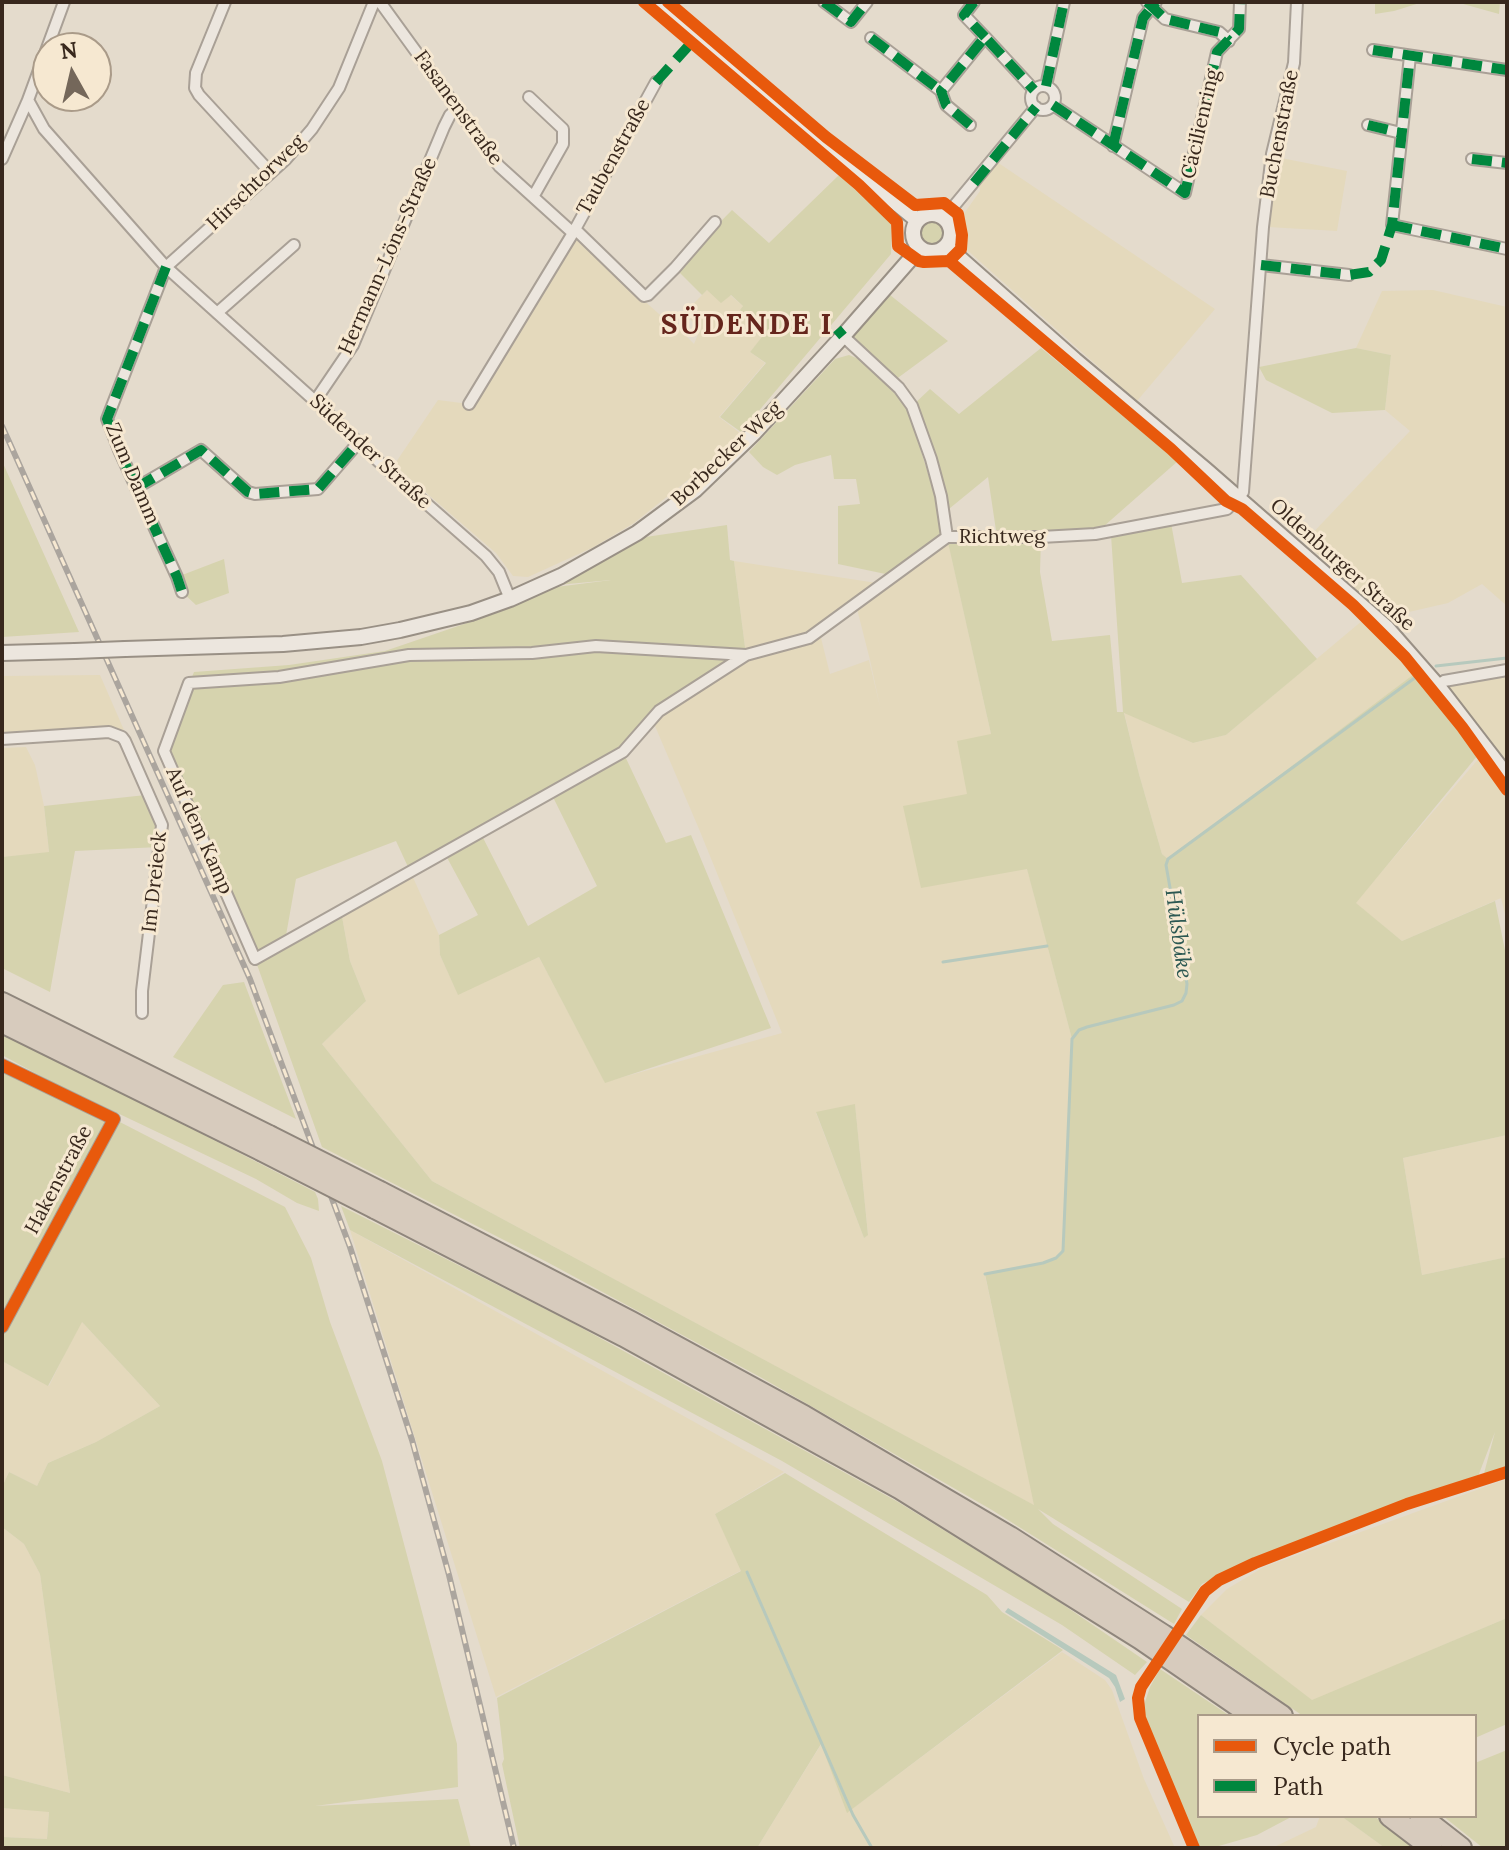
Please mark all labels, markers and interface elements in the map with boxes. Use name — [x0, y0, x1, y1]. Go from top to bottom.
north arrow — [32, 32, 112, 112]
text: N — [59, 35, 79, 65]
street label: Fasanenstraße — [408, 46, 508, 170]
street label: Cäcilienring — [1177, 67, 1225, 181]
street label: Buchenstraße — [1256, 68, 1304, 200]
street label: Taubenstraße — [572, 95, 656, 219]
street label: Hirschtorweg — [202, 130, 310, 236]
street label: Hermann-Löns-Straße — [334, 154, 442, 358]
district label: SÜDENDE I — [661, 309, 833, 343]
street label: Südender Straße — [304, 390, 436, 514]
street label: Borbecker Weg — [667, 397, 787, 511]
street label: Zum Damm — [100, 420, 164, 528]
street label: Oldenburger Straße — [1265, 494, 1419, 636]
street label: Richtweg — [959, 525, 1045, 549]
street label: Auf dem Kamp — [160, 764, 238, 898]
street label: Im Dreieck — [138, 830, 172, 934]
water label: Hülsbäke — [1159, 887, 1197, 981]
street label: Hakenstraße — [20, 1122, 98, 1238]
legend — [1197, 1714, 1477, 1818]
text: Cycle path — [1273, 1731, 1391, 1762]
text: Path — [1273, 1771, 1323, 1802]

